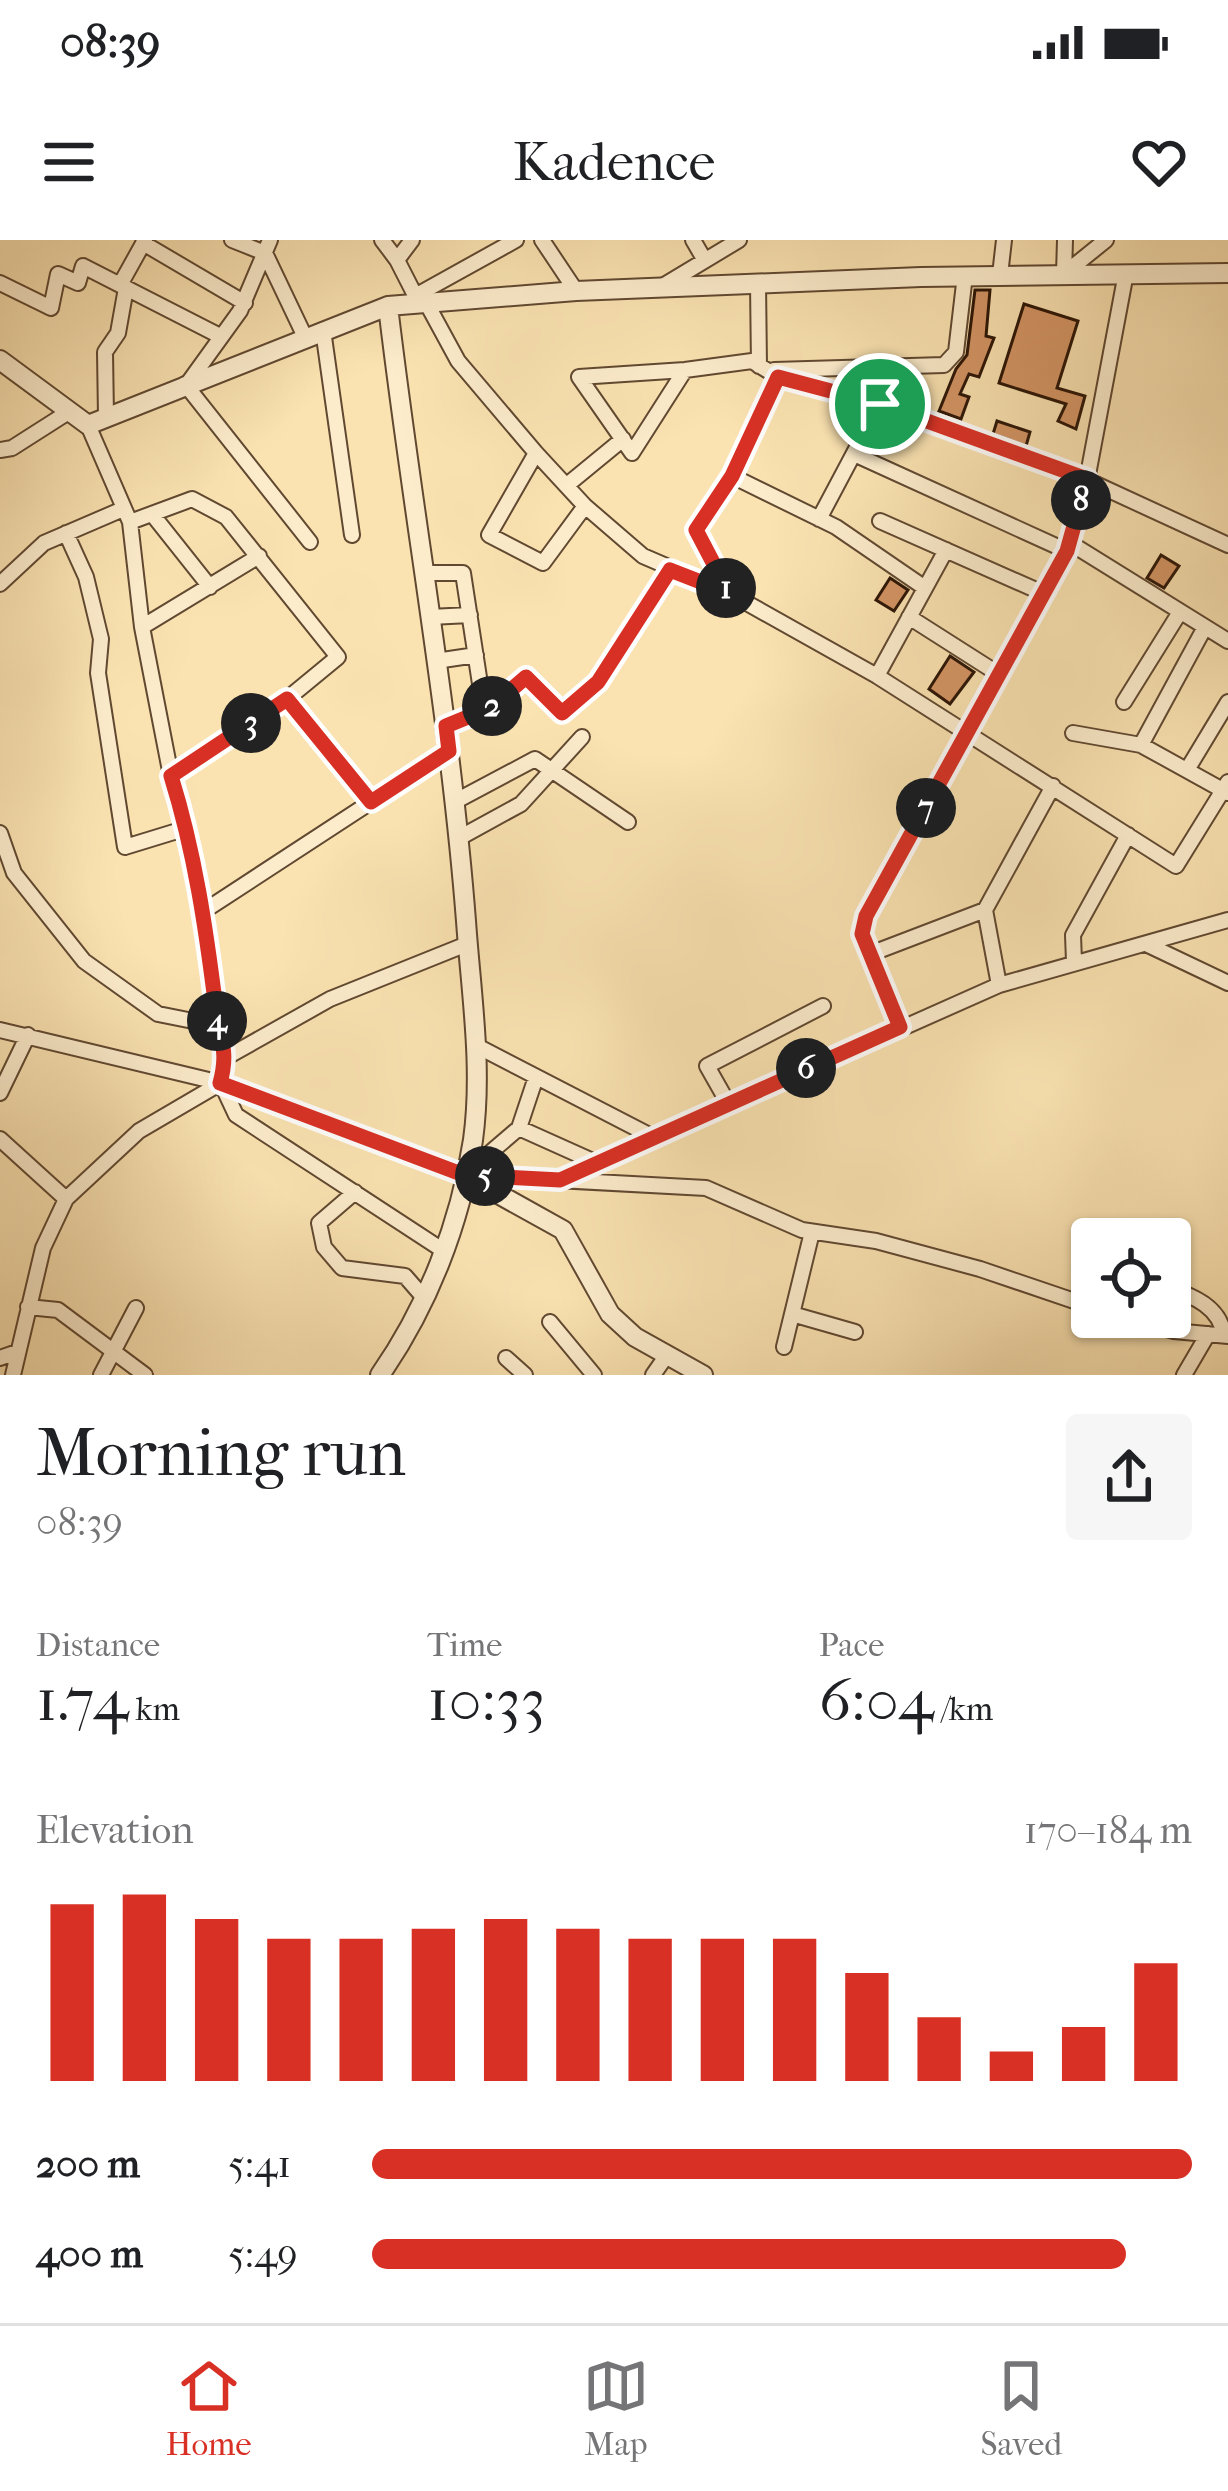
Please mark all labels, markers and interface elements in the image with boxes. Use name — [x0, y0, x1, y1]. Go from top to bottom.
text: 08:39 — [60, 16, 160, 69]
icon: menu — [36, 129, 102, 195]
icon: heart — [1126, 129, 1192, 195]
text: Kadence — [513, 131, 715, 194]
pin — [829, 353, 931, 455]
icon: arrive — [847, 371, 913, 437]
pin: 8 — [1051, 470, 1111, 530]
text: 8 — [1073, 480, 1089, 519]
pin: 1 — [696, 558, 756, 618]
text: 1 — [720, 568, 732, 607]
pin: 2 — [462, 676, 522, 736]
text: 2 — [484, 686, 500, 725]
pin: 3 — [221, 693, 281, 753]
text: 3 — [244, 703, 258, 742]
pin: 7 — [896, 778, 956, 838]
text: 7 — [918, 788, 934, 827]
pin: 4 — [187, 991, 247, 1051]
text: 4 — [207, 1001, 227, 1040]
pin: 6 — [776, 1038, 836, 1098]
text: 6 — [797, 1048, 815, 1087]
pin: 5 — [455, 1146, 515, 1206]
text: 5 — [478, 1156, 492, 1195]
map controls — [1071, 1218, 1191, 1338]
button: locate — [1071, 1218, 1191, 1338]
button: share — [1066, 1414, 1192, 1540]
text: Morning run — [36, 1415, 406, 1492]
text: 08:39 — [36, 1499, 123, 1545]
text: Distance — [36, 1626, 160, 1665]
text: Time — [427, 1626, 502, 1665]
text: Pace — [819, 1626, 884, 1665]
text: 1.74 — [36, 1665, 128, 1736]
text: 10:33 — [427, 1665, 545, 1736]
text: 6:04 — [819, 1665, 934, 1736]
text: km — [128, 1690, 180, 1729]
text: /km — [934, 1690, 993, 1729]
text: Elevation — [36, 1807, 194, 1853]
text: 170–184 m — [1024, 1807, 1192, 1853]
text: 200 m — [36, 2141, 140, 2187]
text: 5:41 — [228, 2141, 291, 2187]
text: 400 m — [36, 2231, 143, 2277]
text: 5:49 — [228, 2231, 298, 2277]
tab: Home — [166, 2353, 252, 2464]
tab: Map — [583, 2353, 649, 2464]
tab: Saved — [980, 2353, 1062, 2464]

